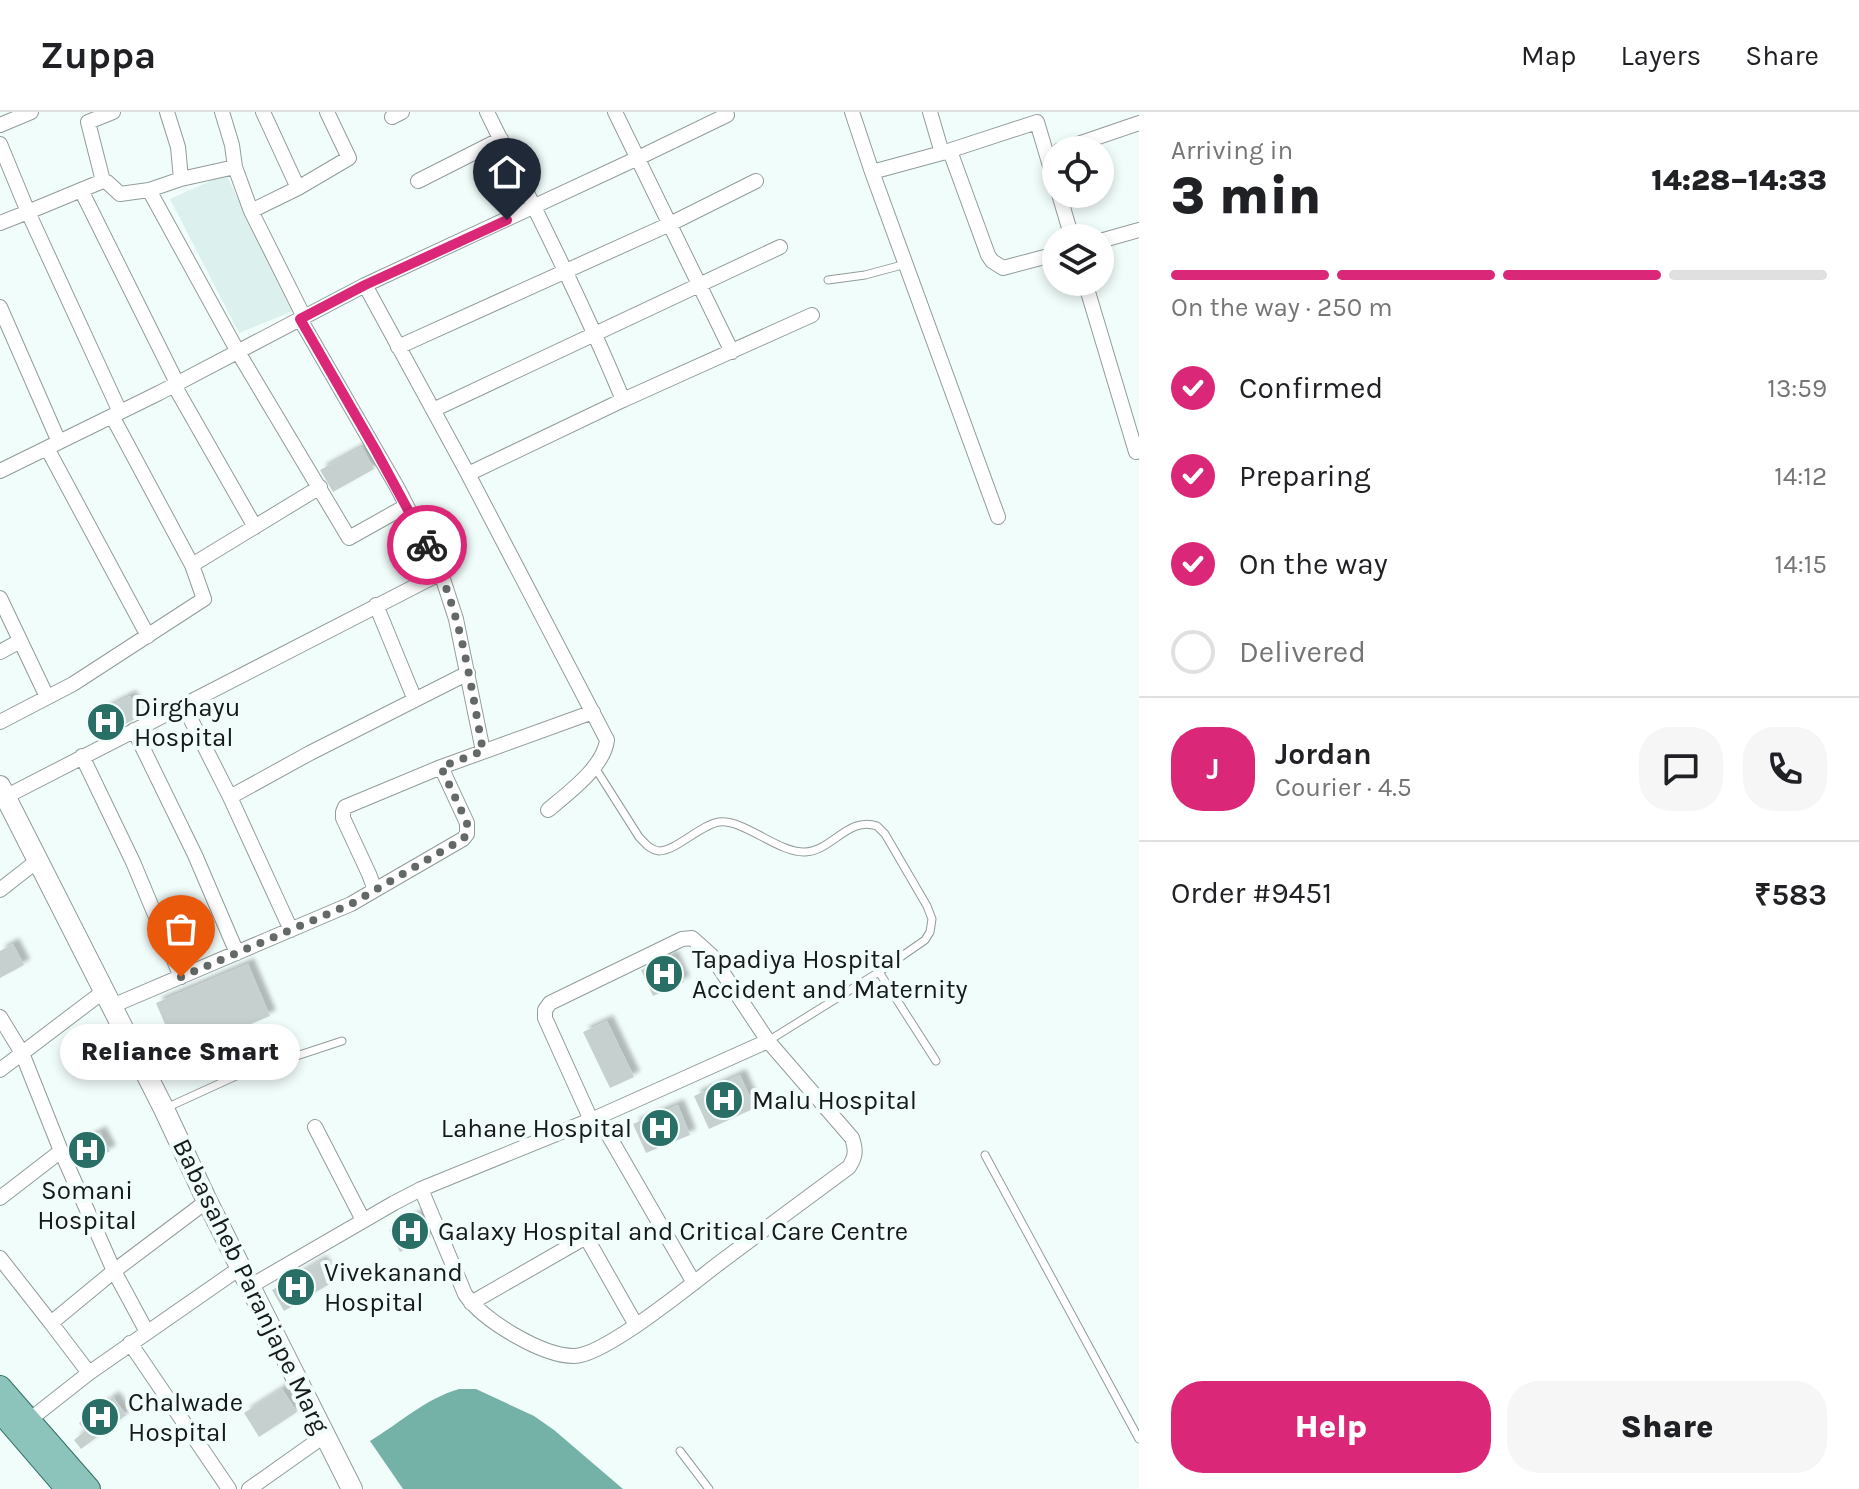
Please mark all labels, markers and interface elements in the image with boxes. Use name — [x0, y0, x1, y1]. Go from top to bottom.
text: Zuppa — [40, 33, 156, 78]
text: Map — [1521, 39, 1576, 72]
text: Layers — [1620, 39, 1701, 72]
text: Share — [1745, 39, 1819, 72]
text: Arriving in — [1171, 135, 1293, 166]
map controls — [1042, 136, 1114, 296]
button: locate — [1042, 136, 1114, 208]
pin — [473, 138, 541, 220]
icon: home — [485, 150, 529, 194]
text: 14:28–14:33 — [1651, 162, 1827, 198]
text: 3 min — [1171, 165, 1321, 226]
button: layers — [1042, 224, 1114, 296]
text: On the way · 250 m — [1171, 292, 1393, 323]
icon: check — [1171, 366, 1215, 410]
text: Confirmed — [1239, 370, 1383, 406]
text: 13:59 — [1767, 373, 1827, 404]
icon: check — [1171, 454, 1215, 498]
text: Preparing — [1239, 458, 1371, 494]
text: 14:12 — [1774, 461, 1827, 492]
courier — [387, 505, 467, 585]
icon: bike — [405, 523, 449, 567]
icon: check — [1171, 542, 1215, 586]
text: On the way — [1239, 546, 1388, 582]
text: 14:15 — [1775, 549, 1827, 580]
text: Delivered — [1239, 634, 1366, 670]
place label: Dirghayu Hospital — [134, 692, 240, 753]
hospital icon: Dirghayu Hospital — [85, 701, 127, 743]
button: chat — [1639, 727, 1723, 811]
button: phone — [1743, 727, 1827, 811]
text: Jordan — [1275, 736, 1372, 772]
text: J — [1206, 751, 1220, 787]
text: Courier · 4.5 — [1275, 772, 1412, 803]
text: Order #9451 — [1171, 875, 1332, 911]
text: ₹583 — [1754, 877, 1827, 913]
pin — [147, 895, 215, 977]
icon: bag — [159, 907, 203, 951]
place label: Tapadiya Hospital Accident and Maternity — [692, 944, 968, 1005]
hospital icon: Tapadiya Hospital Accident and Maternity — [643, 953, 685, 995]
callout: Reliance Smart — [61, 1025, 301, 1081]
text: Reliance Smart — [81, 1036, 279, 1067]
hospital icon: Malu Hospital — [703, 1079, 745, 1121]
place label: Malu Hospital — [752, 1085, 917, 1116]
hospital icon: Lahane Hospital — [639, 1107, 681, 1149]
place label: Lahane Hospital — [441, 1113, 632, 1144]
hospital icon: Somani Hospital — [66, 1129, 108, 1171]
street label: Babasaheb Paranjape Marg — [166, 1134, 336, 1439]
place label: Somani Hospital — [37, 1175, 137, 1236]
hospital icon: Galaxy Hospital and Critical Care Centre — [389, 1210, 431, 1252]
place label: Galaxy Hospital and Critical Care Centre — [438, 1216, 908, 1247]
place label: Vivekanand Hospital — [324, 1257, 463, 1318]
hospital icon: Vivekanand Hospital — [275, 1266, 317, 1308]
button: Help — [1171, 1381, 1491, 1473]
button: Share — [1507, 1381, 1827, 1473]
place label: Chalwade Hospital — [128, 1387, 243, 1448]
hospital icon: Chalwade Hospital — [79, 1396, 121, 1438]

